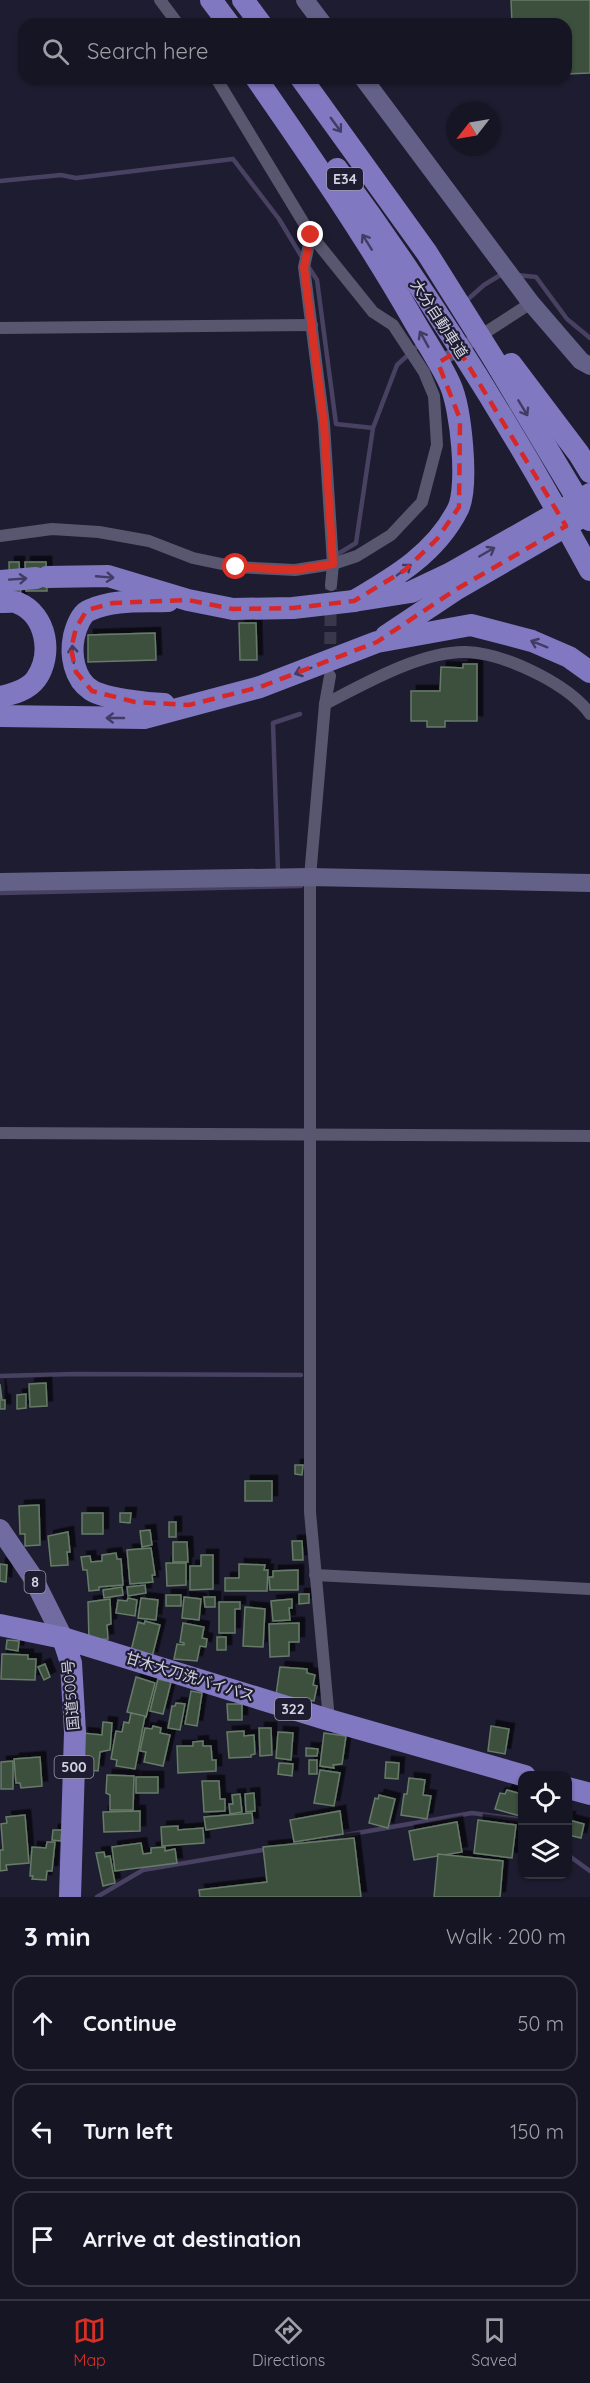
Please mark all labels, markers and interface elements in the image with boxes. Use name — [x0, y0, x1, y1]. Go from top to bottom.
search box — [18, 18, 572, 84]
icon: search — [39, 35, 72, 68]
text: Search here — [87, 37, 208, 65]
north arrow — [446, 102, 500, 156]
one-way arrow — [330, 117, 342, 133]
road number: E34 — [327, 168, 363, 190]
route end — [297, 221, 323, 247]
one-way arrow — [360, 234, 372, 251]
street label: 大分自動車道 — [407, 276, 472, 362]
one-way arrow — [418, 331, 430, 348]
one-way arrow — [518, 399, 530, 416]
one-way arrow — [477, 546, 495, 557]
route start — [222, 553, 248, 579]
one-way arrow — [396, 563, 412, 576]
one-way arrow — [95, 572, 114, 583]
one-way arrow — [8, 573, 27, 584]
one-way arrow — [530, 638, 549, 649]
one-way arrow — [67, 644, 78, 664]
one-way arrow — [294, 666, 313, 677]
one-way arrow — [105, 712, 125, 724]
road number: 8 — [24, 1571, 46, 1593]
street label: 甘木大刀洗バイパス — [123, 1648, 257, 1705]
street label: 国道500号 — [58, 1659, 83, 1731]
road number: 322 — [275, 1698, 311, 1720]
road number: 500 — [54, 1756, 94, 1778]
map controls — [518, 1771, 572, 1879]
button: locate — [518, 1771, 572, 1825]
button: layers — [518, 1825, 572, 1879]
text: 3 min — [24, 1920, 91, 1953]
text: Walk · 200 m — [446, 1924, 566, 1949]
icon: ahead — [26, 2007, 59, 2040]
text: Continue — [83, 2009, 177, 2037]
text: 50 m — [518, 2011, 564, 2036]
icon: left — [26, 2115, 59, 2148]
text: Turn left — [83, 2117, 173, 2145]
text: 150 m — [510, 2119, 564, 2144]
icon: arrive — [26, 2223, 59, 2256]
text: Arrive at destination — [83, 2225, 301, 2253]
tab: Map — [73, 2314, 106, 2370]
tab: Directions — [252, 2314, 325, 2370]
tab: Saved — [471, 2314, 517, 2370]

